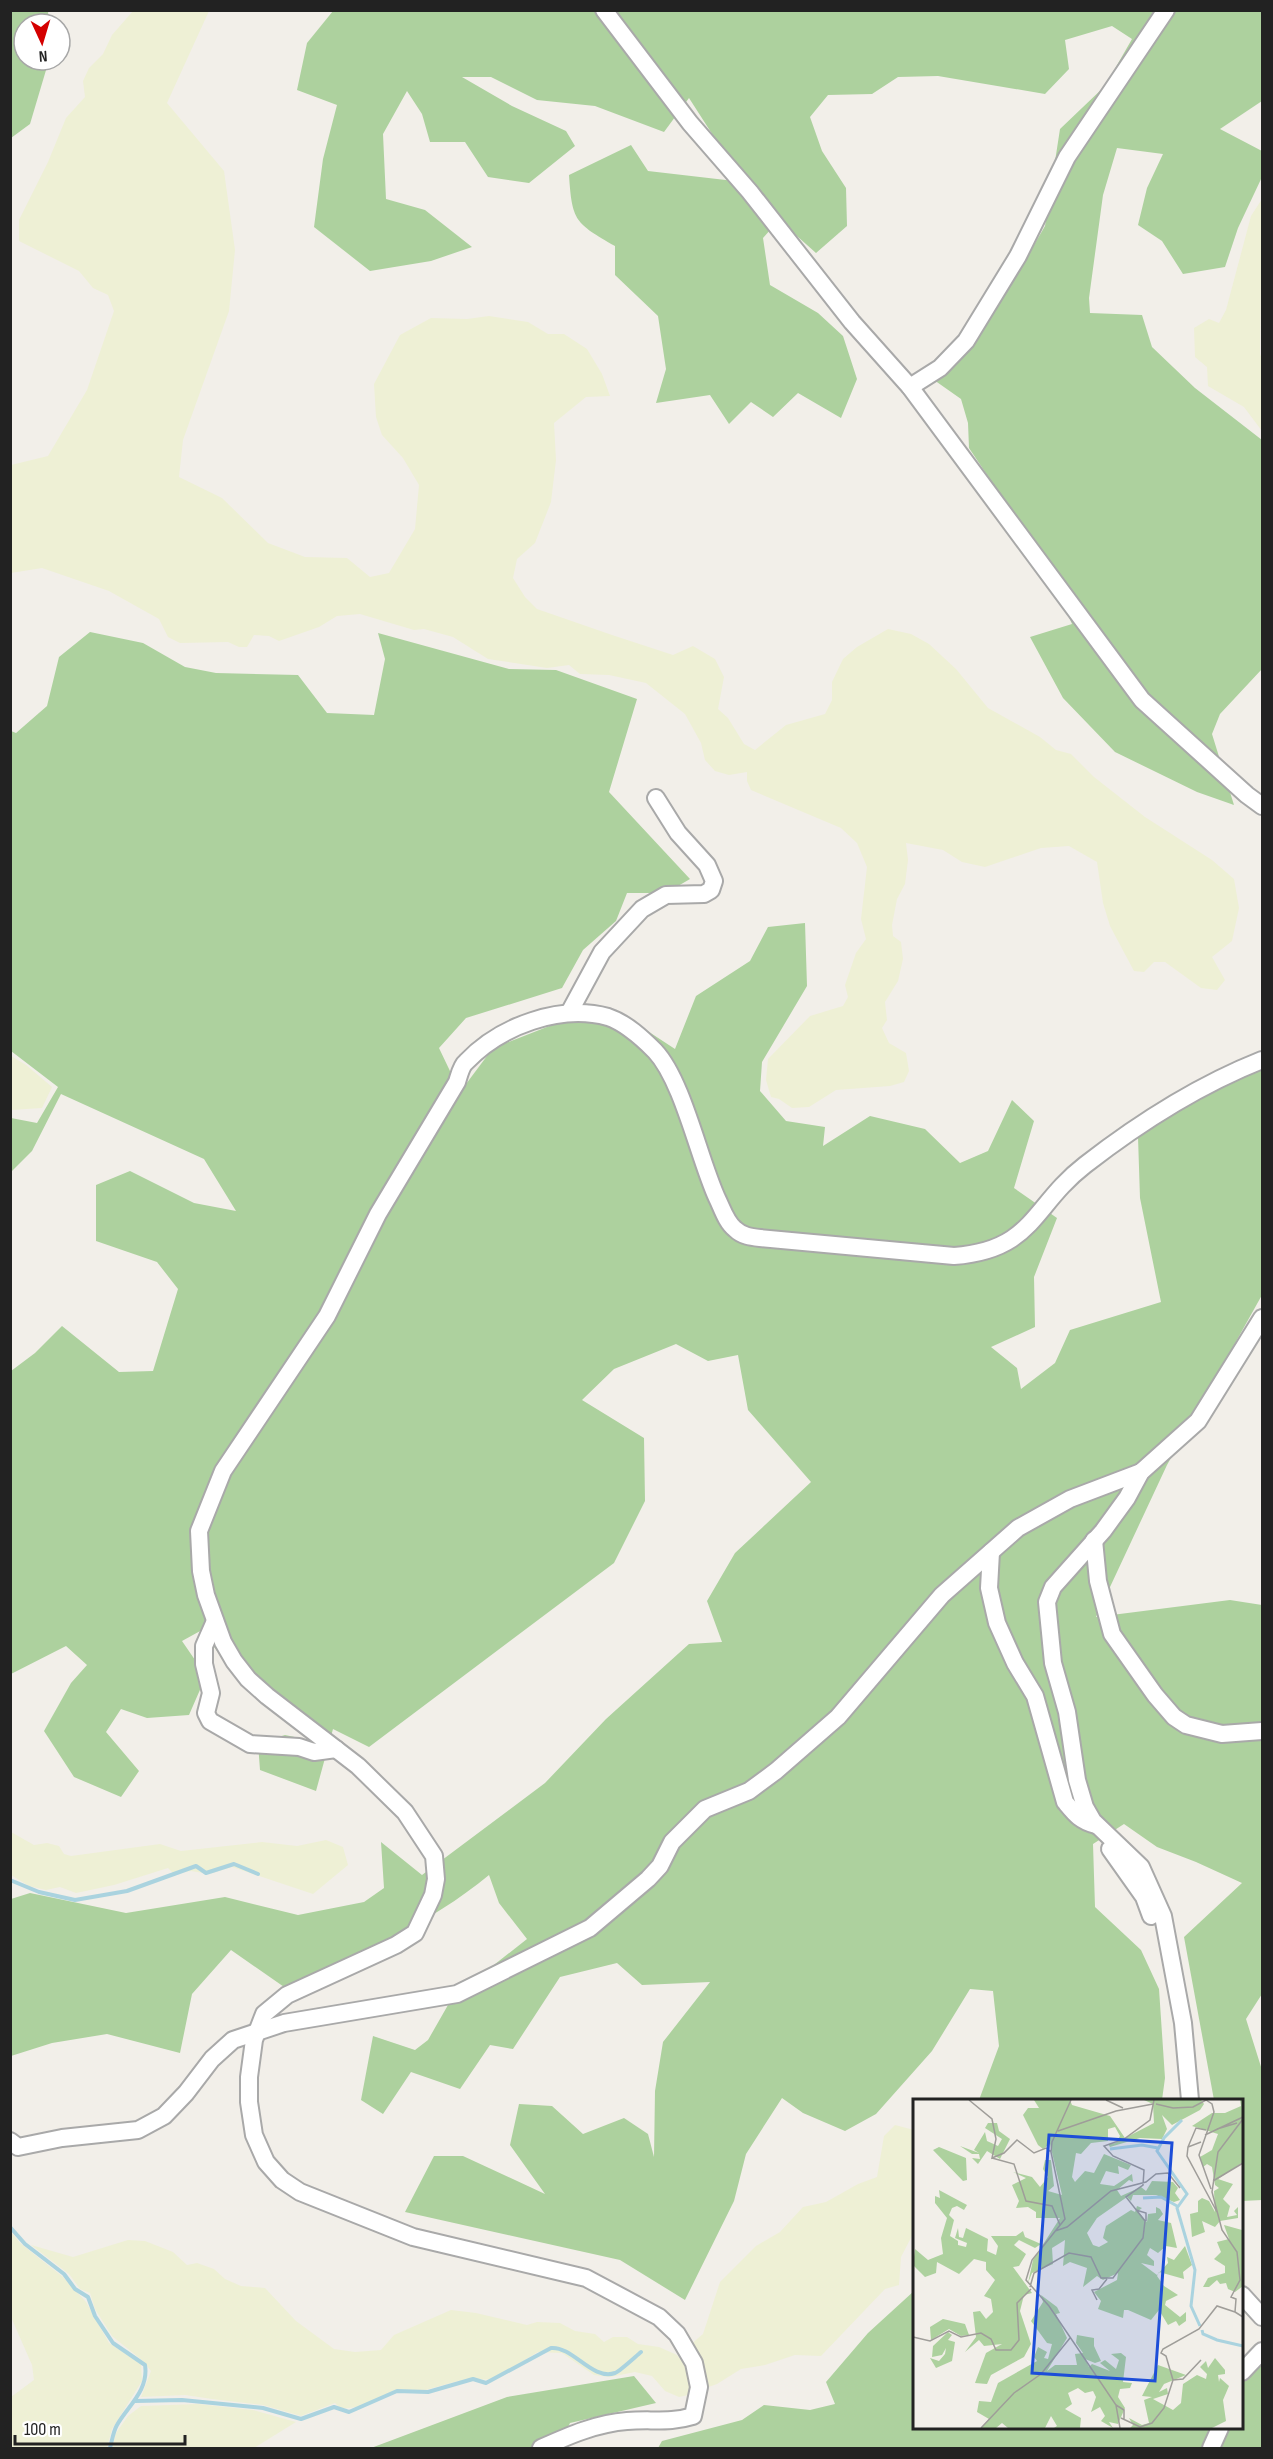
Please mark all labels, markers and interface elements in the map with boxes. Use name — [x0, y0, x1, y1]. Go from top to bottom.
north arrow — [12, 12, 72, 72]
text: N — [38, 46, 48, 65]
inset map — [913, 2099, 1243, 2429]
scale bar — [15, 2408, 184, 2446]
text: 100 m — [24, 2419, 61, 2440]

